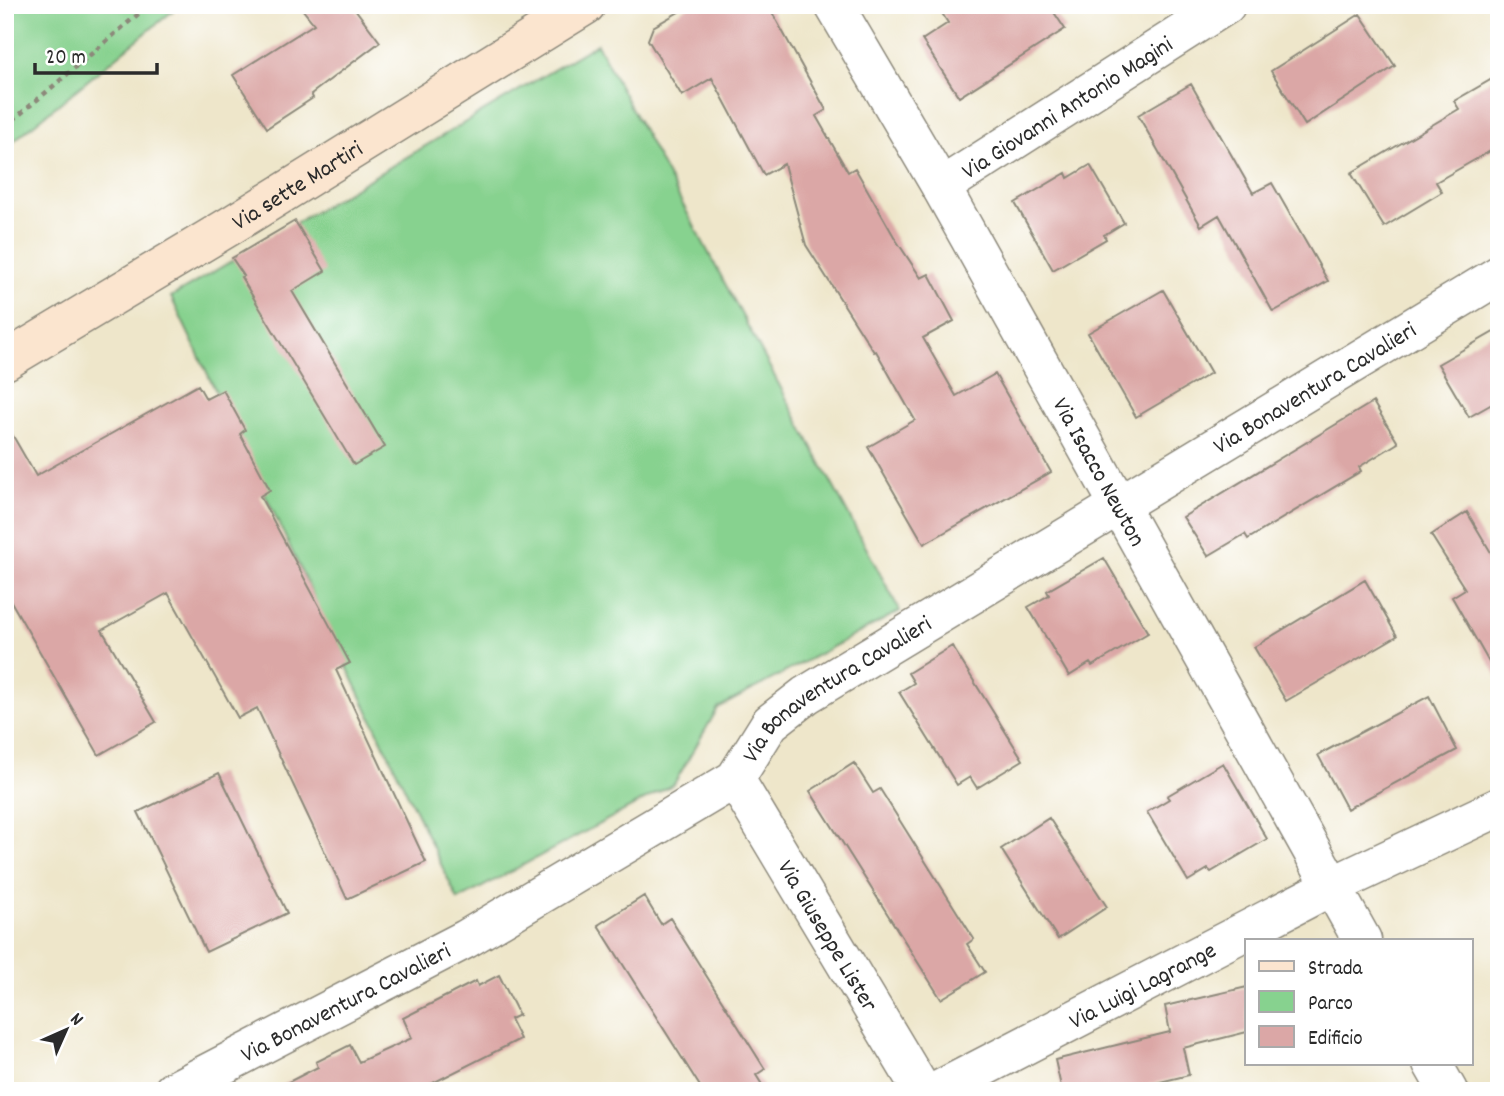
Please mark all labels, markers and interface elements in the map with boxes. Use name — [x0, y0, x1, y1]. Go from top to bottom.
street label: Via Giovanni Antonio Magini — [956, 29, 1180, 189]
scale bar — [35, 32, 158, 76]
text: 20 m — [46, 44, 86, 74]
street label: Via sette Martiri — [227, 134, 370, 241]
street label: Via Bonaventura Cavalieri — [1208, 315, 1424, 464]
street label: Via Isacco Newton — [1042, 392, 1153, 553]
street label: Via Bonaventura Cavalieri — [735, 609, 939, 770]
street label: Via Giuseppe Lister — [767, 855, 885, 1019]
street label: Via Luigi Lagrange — [1064, 935, 1223, 1040]
street label: Via Bonaventura Cavalieri — [236, 936, 457, 1073]
legend — [1245, 939, 1472, 1064]
text: Strada — [1308, 955, 1363, 985]
text: Parco — [1308, 990, 1353, 1020]
north arrow — [32, 995, 102, 1064]
text: N — [63, 1008, 88, 1033]
text: Edificio — [1308, 1025, 1363, 1055]

